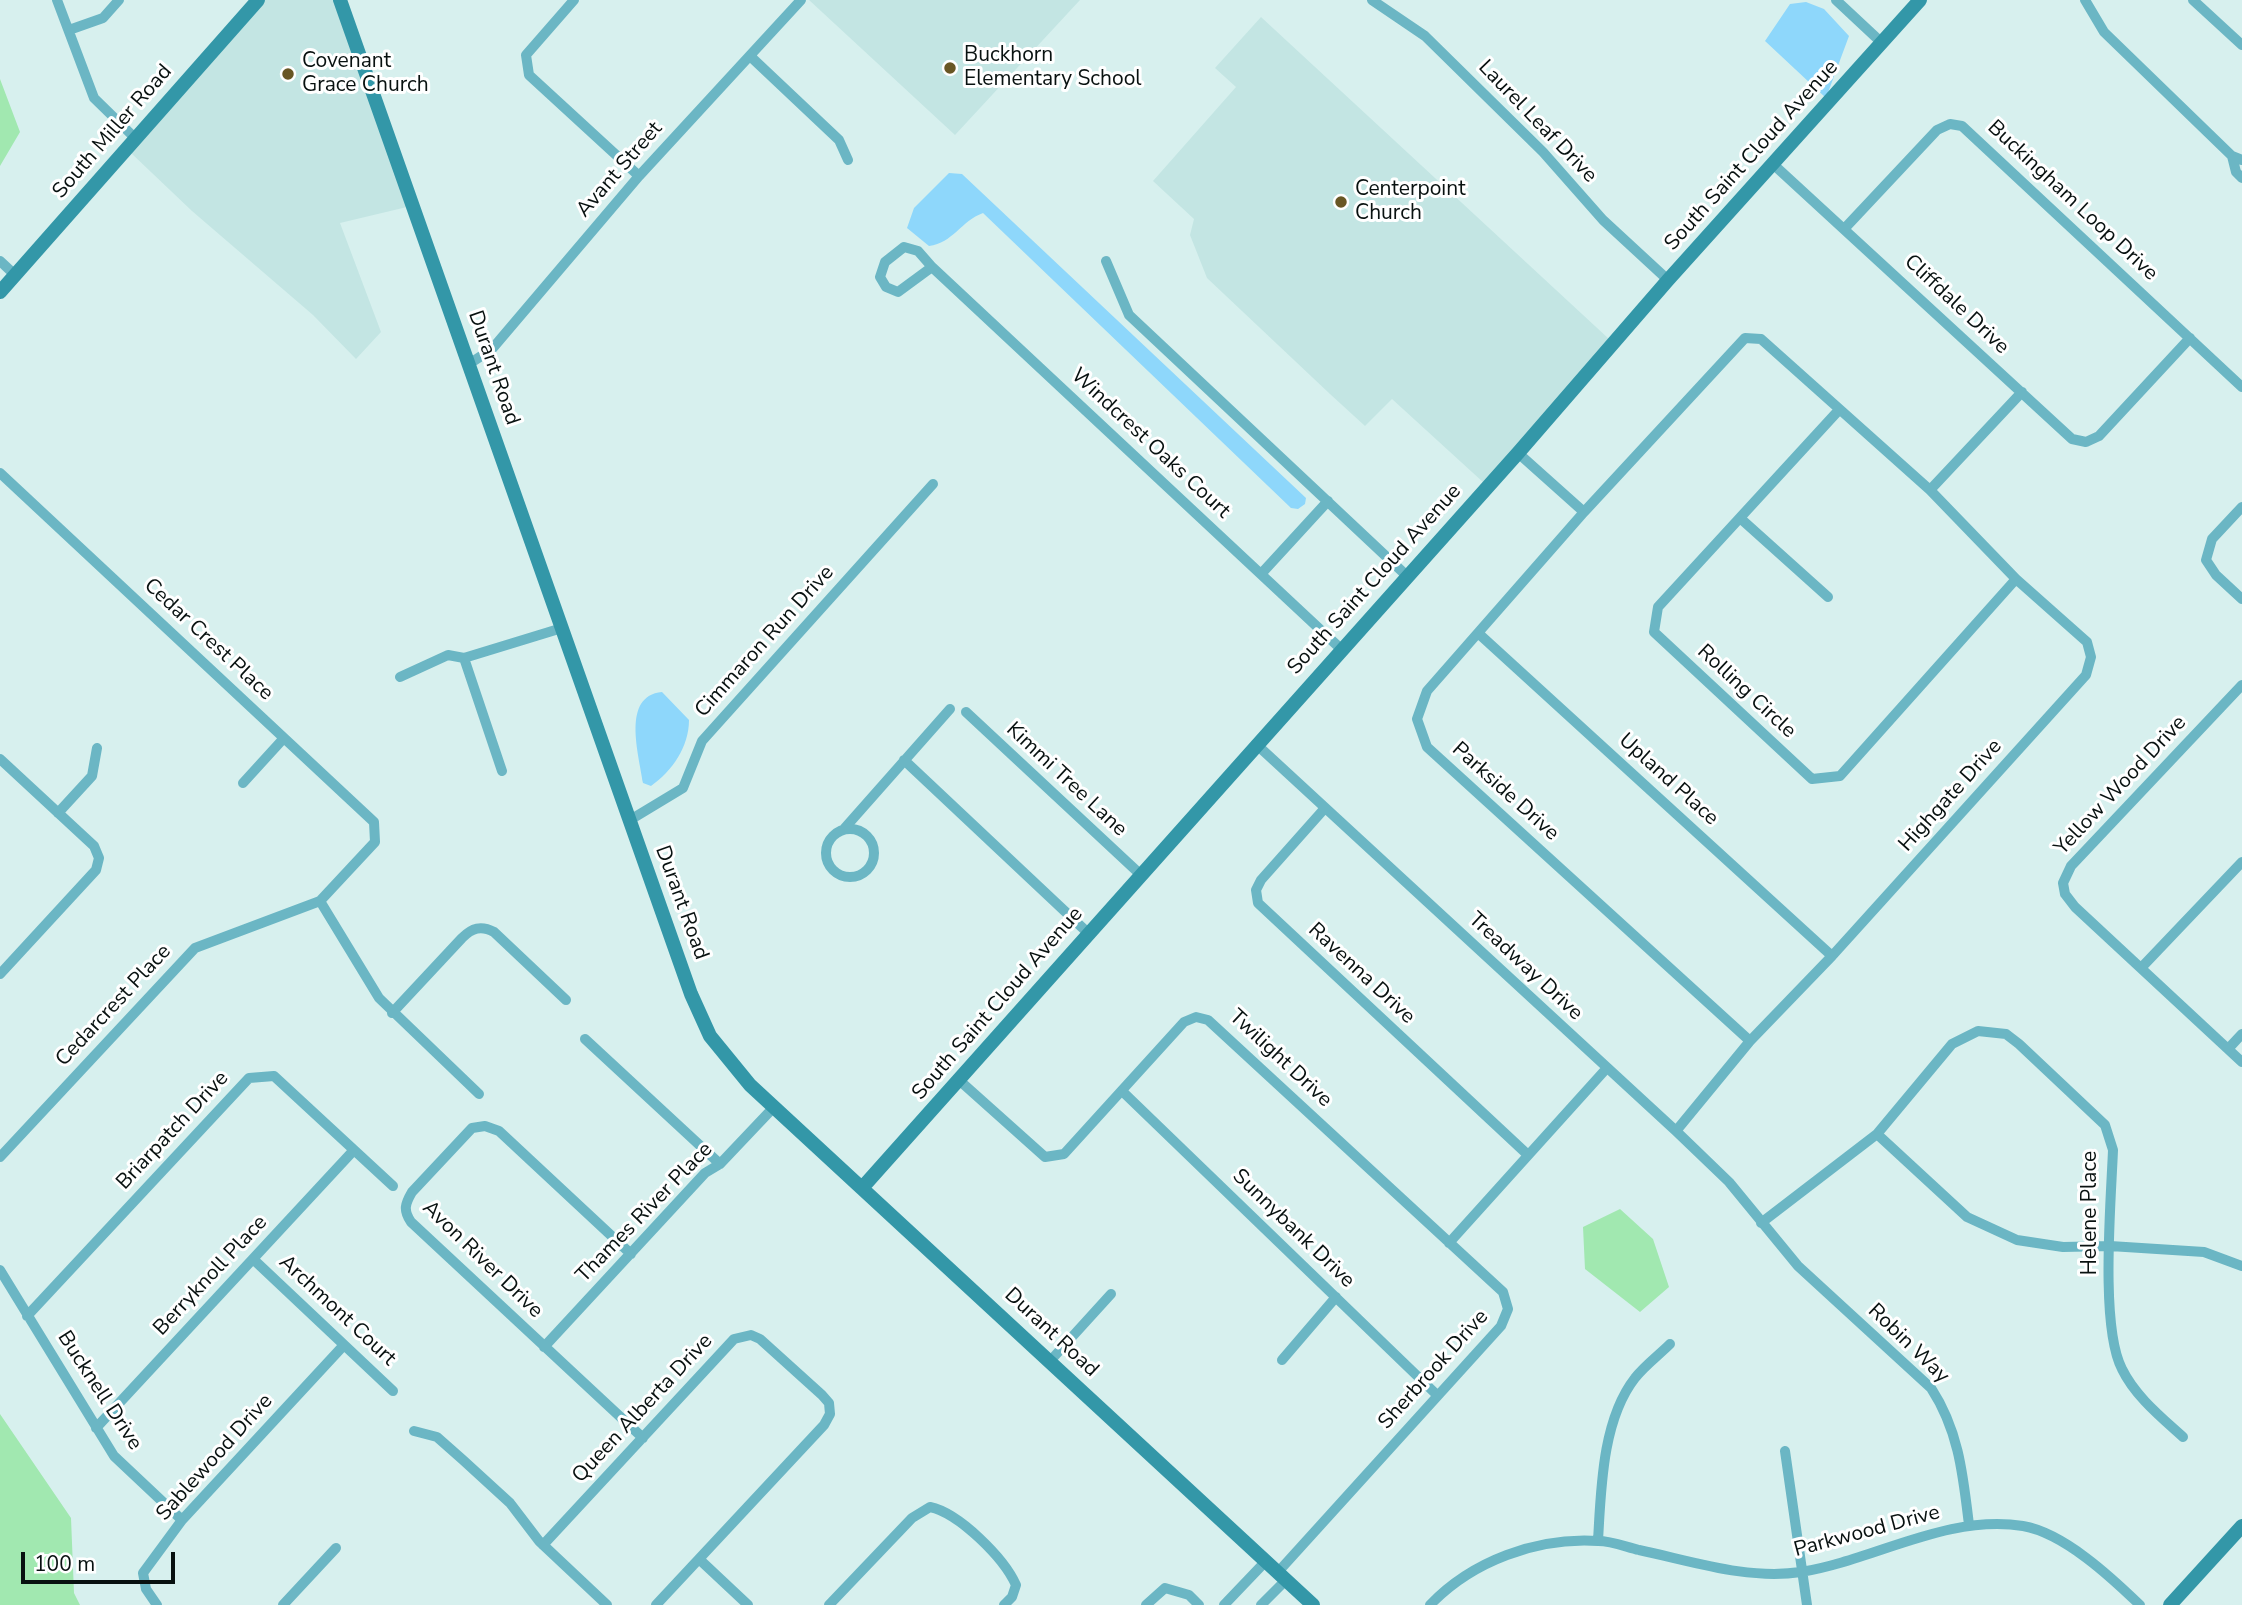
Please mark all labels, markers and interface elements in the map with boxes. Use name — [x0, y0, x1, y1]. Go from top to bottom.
place label: Buckhorn Elementary School — [964, 43, 1142, 93]
place label: Covenant Grace Church — [302, 49, 429, 99]
street label: Laurel Leaf Drive — [1472, 56, 1602, 188]
street label: South Saint Cloud Avenue — [1660, 56, 1844, 256]
street label: South Miller Road — [48, 60, 178, 204]
marker: Buckhorn Elementary School — [942, 60, 958, 76]
marker: Covenant Grace Church — [280, 66, 296, 82]
street label: Buckingham Loop Drive — [1982, 115, 2162, 287]
street label: Avant Street — [572, 117, 668, 223]
place label: Centerpoint Church — [1355, 177, 1466, 227]
marker: Centerpoint Church — [1333, 194, 1349, 210]
street label: Cliffdale Drive — [1898, 250, 2014, 360]
street label: Durant Road — [462, 307, 524, 429]
street label: Windcrest Oaks Court — [1065, 364, 1235, 524]
street label: South Saint Cloud Avenue — [1283, 480, 1467, 680]
street label: Cimmaron Run Drive — [690, 561, 840, 723]
street label: Cedar Crest Place — [138, 574, 278, 706]
street label: Rolling Circle — [1691, 640, 1801, 744]
street label: Yellow Wood Drive — [2050, 711, 2192, 861]
street label: Kimmi Tree Lane — [1000, 718, 1132, 842]
street label: Upland Place — [1613, 729, 1723, 831]
street label: Highgate Drive — [1894, 735, 2008, 857]
street label: Parkside Drive — [1446, 737, 1564, 847]
street label: Durant Road — [649, 843, 713, 963]
street label: South Saint Cloud Avenue — [907, 902, 1089, 1106]
street label: Treadway Drive — [1462, 908, 1588, 1026]
street label: Ravenna Drive — [1302, 918, 1420, 1030]
street label: Cedarcrest Place — [51, 940, 177, 1072]
street label: Twilight Drive — [1223, 1005, 1337, 1113]
street label: Briarpatch Drive — [112, 1067, 234, 1195]
street label: Thames River Place — [572, 1138, 718, 1288]
street label: Helene Place — [2078, 1151, 2104, 1275]
street label: Sunnybank Drive — [1227, 1164, 1359, 1294]
street label: Avon River Drive — [416, 1196, 548, 1324]
street label: Berryknoll Place — [149, 1211, 273, 1341]
street label: Archmont Court — [273, 1250, 401, 1372]
street label: Durant Road — [999, 1283, 1103, 1383]
street label: Robin Way — [1862, 1299, 1954, 1389]
street label: Sherbrook Drive — [1374, 1305, 1494, 1435]
street label: Bucknell Drive — [51, 1327, 147, 1455]
street label: Queen Alberta Drive — [568, 1329, 718, 1489]
street label: Sablewood Drive — [152, 1389, 278, 1527]
street label: Parkwood Drive — [1791, 1500, 1943, 1564]
scale bar — [24, 1538, 178, 1582]
text: 100 m — [34, 1550, 95, 1578]

